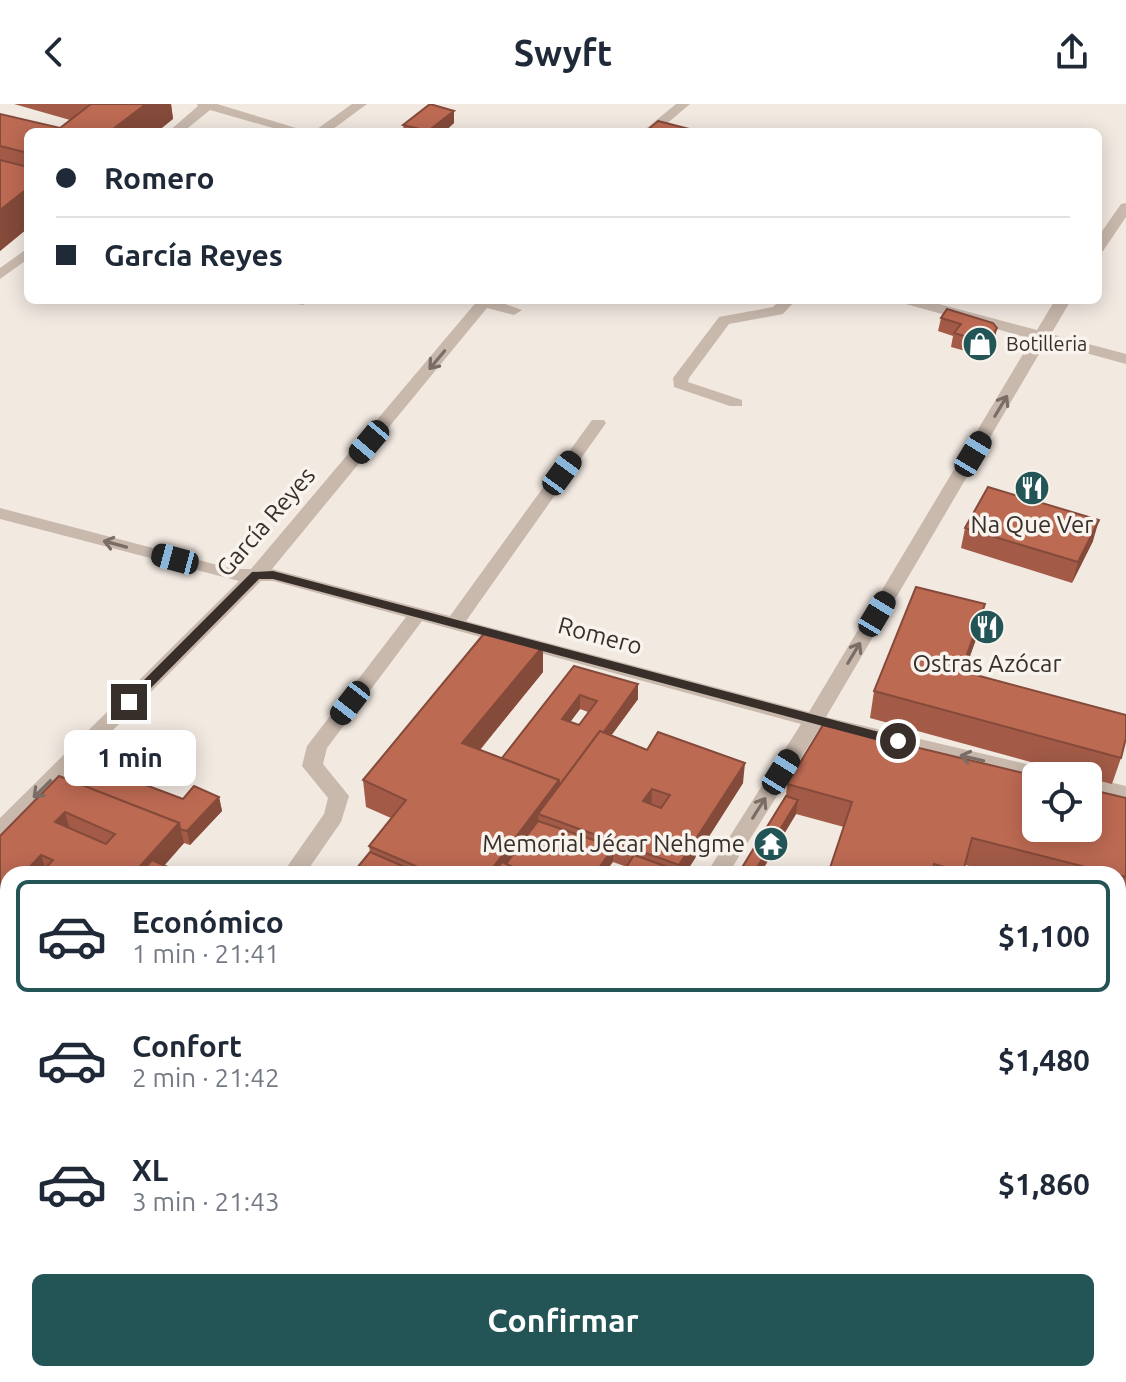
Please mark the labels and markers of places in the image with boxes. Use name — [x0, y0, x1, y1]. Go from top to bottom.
shop icon: Botilleria — [961, 325, 999, 363]
place label: Botilleria — [1006, 332, 1087, 355]
restaurant icon: Na Que Ver — [1013, 469, 1051, 507]
place label: Na Que Ver — [971, 511, 1093, 538]
restaurant icon: Ostras Azócar — [968, 608, 1006, 646]
place label: Ostras Azócar — [912, 650, 1062, 677]
temple icon: Memorial Jécar Nehgme — [752, 825, 790, 863]
place label: Memorial Jécar Nehgme — [482, 830, 745, 857]

